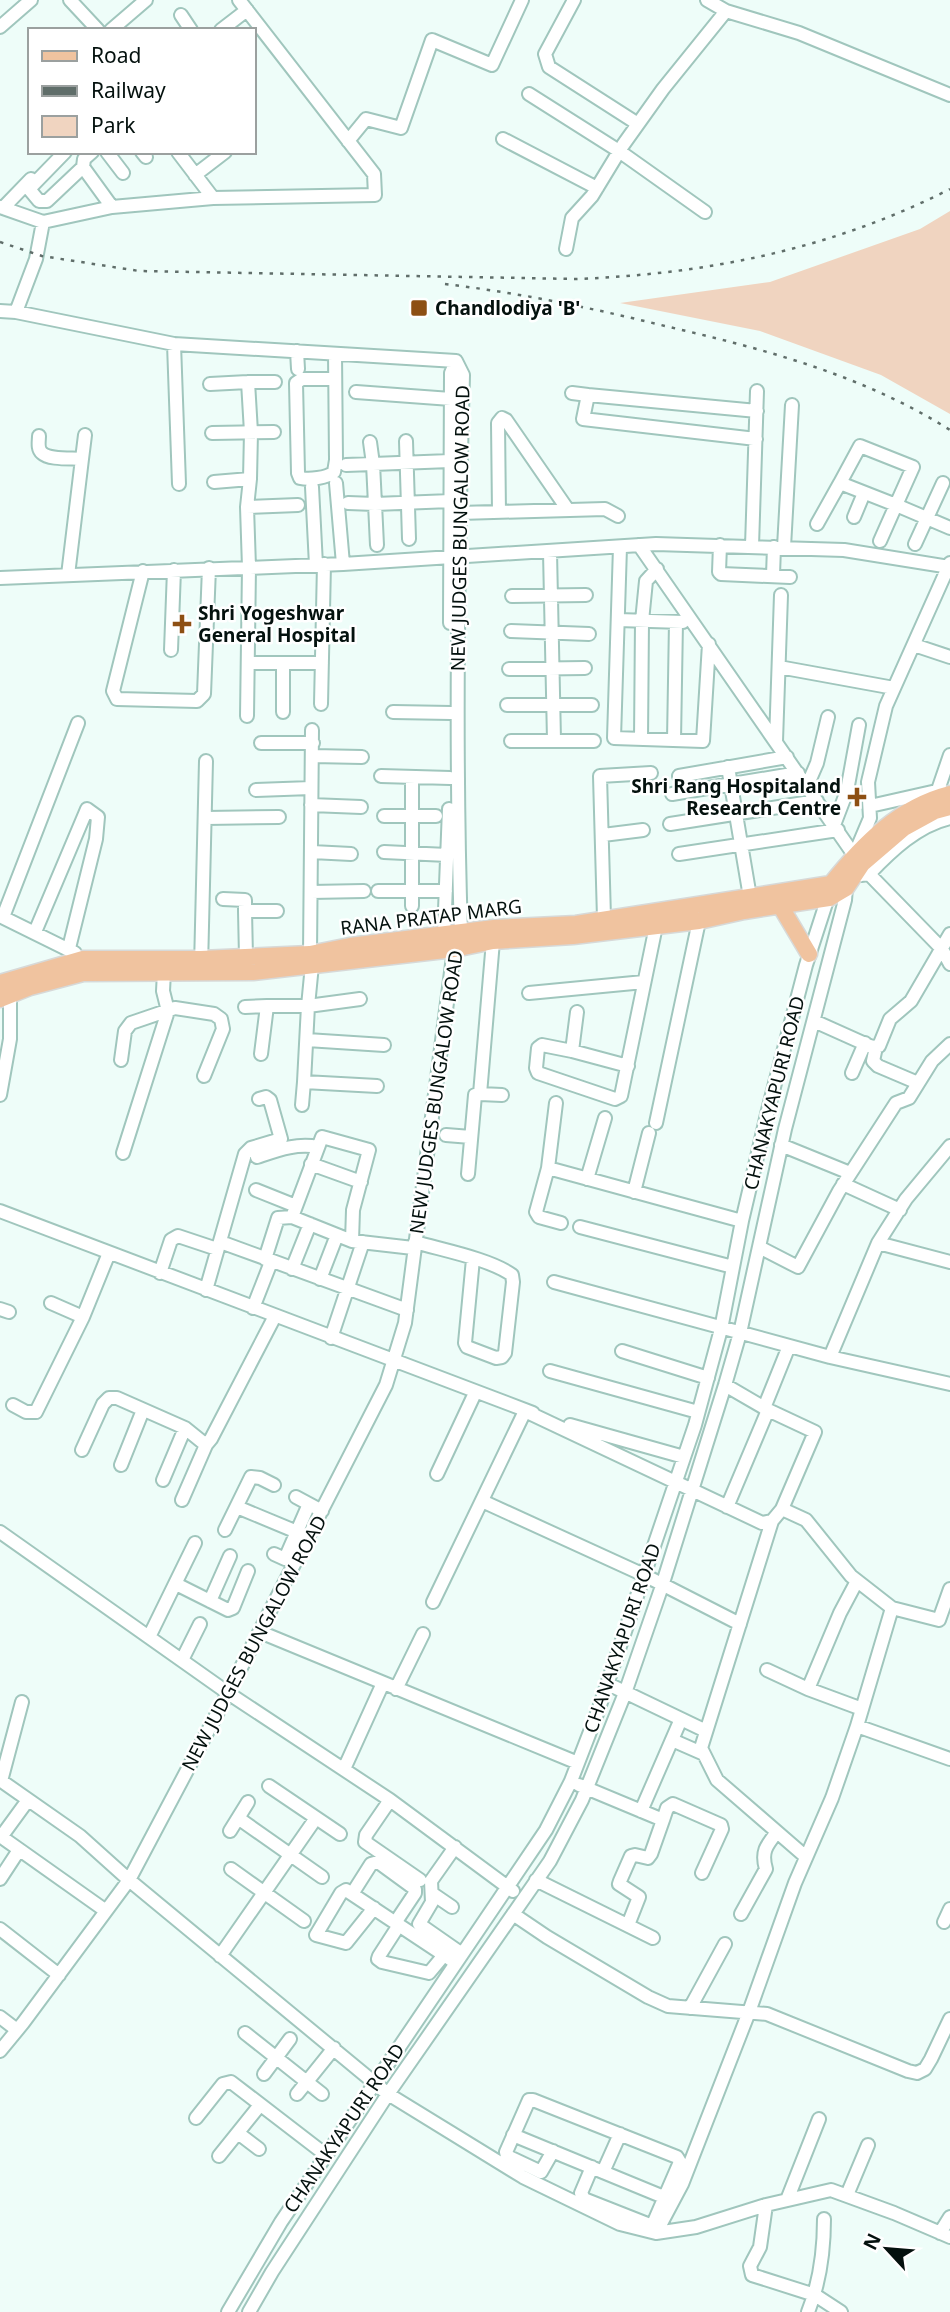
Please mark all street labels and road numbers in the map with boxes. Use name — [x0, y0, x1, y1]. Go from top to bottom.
street label: NEW JUDGES BUNGALOW ROAD — [445, 385, 475, 671]
street label: RANA PRATAP MARG — [339, 893, 523, 941]
street label: NEW JUDGES BUNGALOW ROAD — [403, 949, 469, 1235]
street label: CHANAKYAPURI ROAD — [737, 993, 811, 1193]
street label: NEW JUDGES BUNGALOW ROAD — [175, 1511, 333, 1775]
street label: CHANAKYAPURI ROAD — [577, 1540, 667, 1736]
street label: CHANAKYAPURI ROAD — [278, 2038, 410, 2218]

